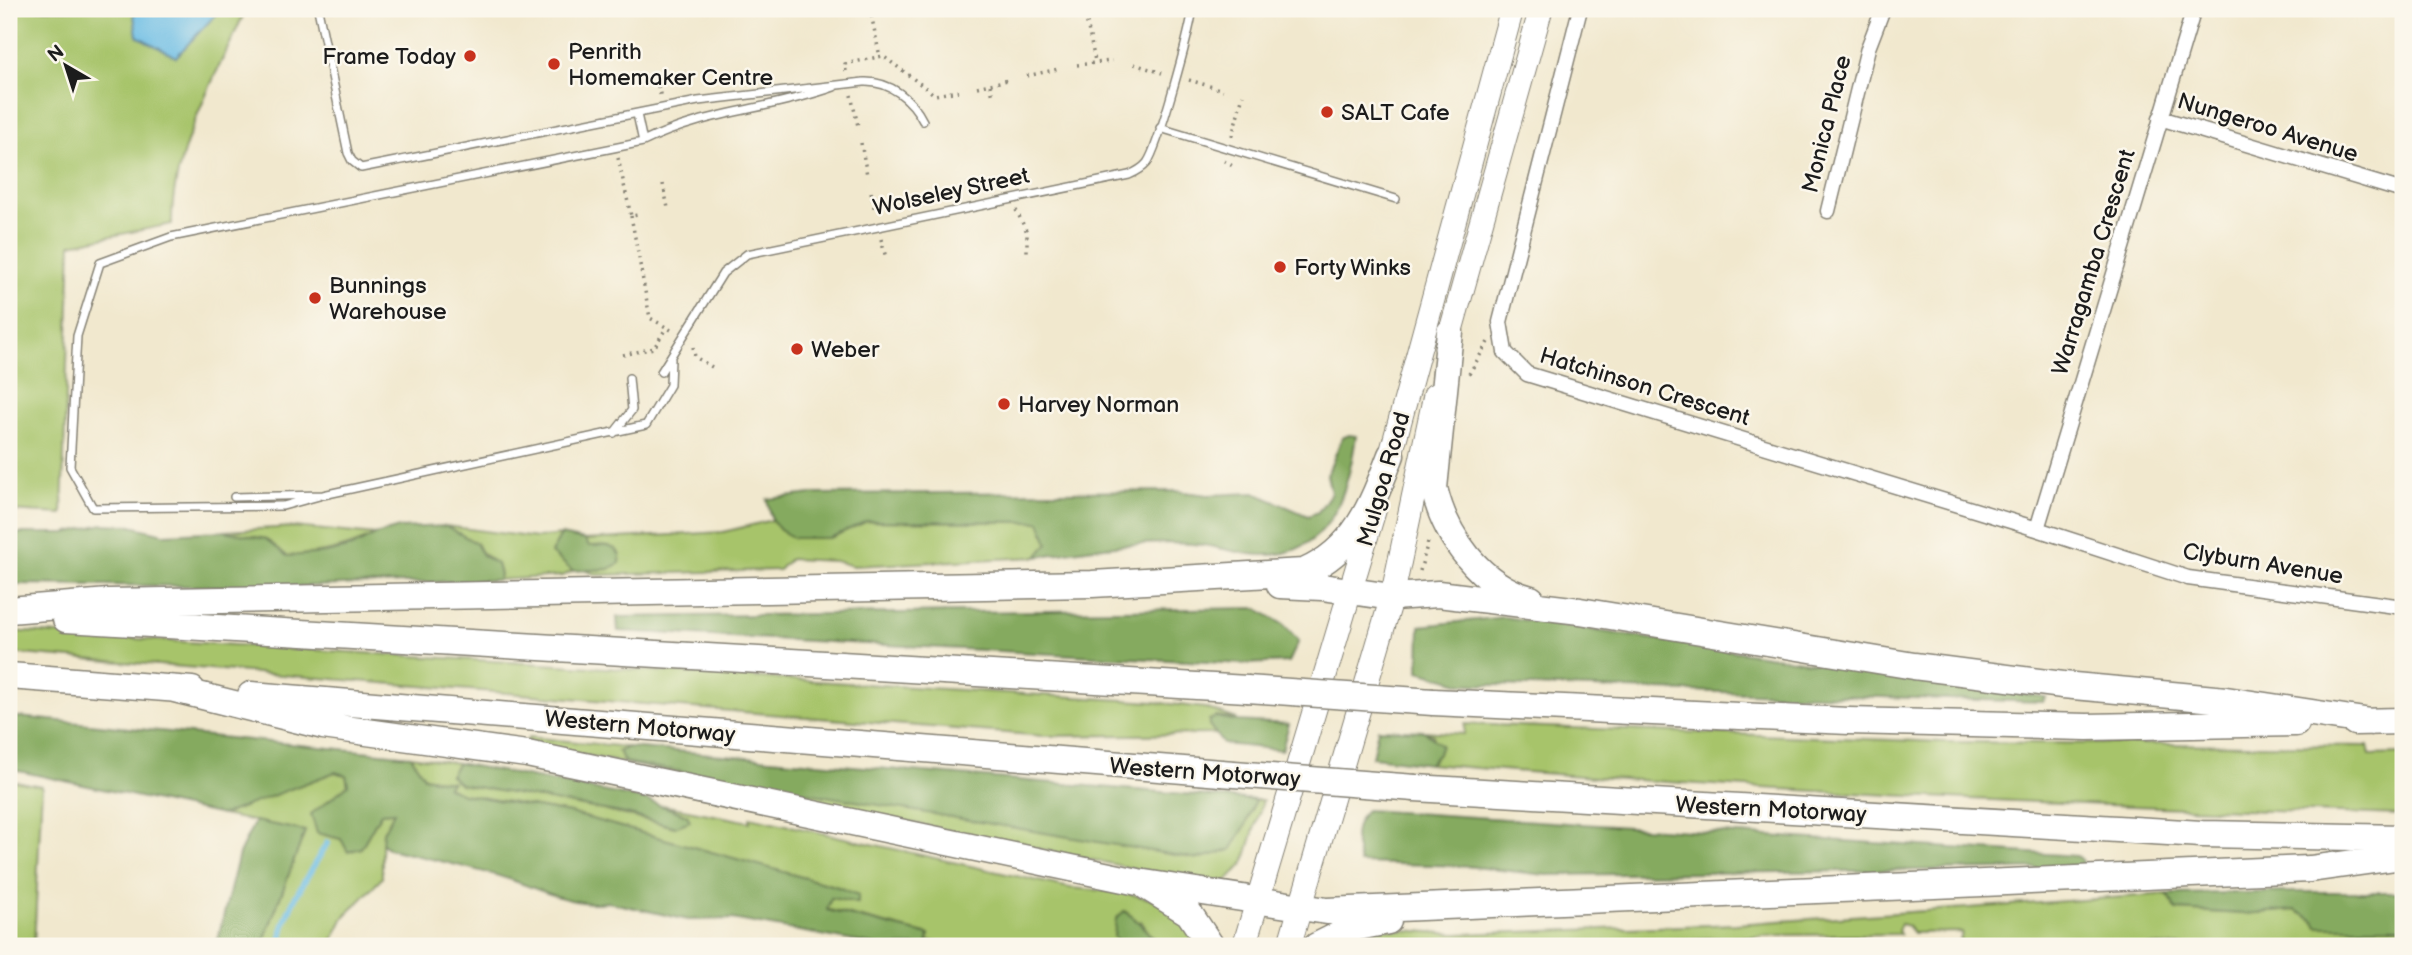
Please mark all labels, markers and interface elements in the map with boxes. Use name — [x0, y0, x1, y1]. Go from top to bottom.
north arrow — [32, 32, 102, 102]
place label: Penrith Homemaker Centre — [568, 38, 773, 92]
text: N — [43, 41, 69, 67]
place label: Frame Today — [322, 43, 457, 71]
marker: Frame Today — [462, 48, 478, 64]
street label: Monica Place — [1796, 52, 1858, 196]
marker: Penrith Homemaker Centre — [546, 56, 562, 72]
street label: Nungeroo Avenue — [2174, 87, 2361, 169]
place label: SALT Cafe — [1341, 99, 1450, 127]
marker: SALT Cafe — [1319, 104, 1335, 120]
street label: Warragamba Crescent — [2046, 146, 2142, 379]
street label: Wolseley Street — [870, 162, 1032, 222]
place label: Forty Winks — [1294, 254, 1411, 282]
marker: Forty Winks — [1272, 259, 1288, 275]
place label: Bunnings Warehouse — [329, 272, 447, 326]
marker: Bunnings Warehouse — [307, 290, 323, 306]
place label: Weber — [811, 336, 880, 364]
marker: Weber — [789, 341, 805, 357]
street label: Hatchinson Crescent — [1536, 342, 1753, 432]
place label: Harvey Norman — [1018, 391, 1179, 419]
marker: Harvey Norman — [996, 396, 1012, 412]
street label: Mulgoa Road — [1351, 409, 1417, 550]
street label: Clyburn Avenue — [2181, 537, 2345, 590]
street label: Western Motorway — [543, 705, 737, 749]
street label: Western Motorway — [1109, 752, 1302, 794]
street label: Western Motorway — [1675, 791, 1868, 829]

